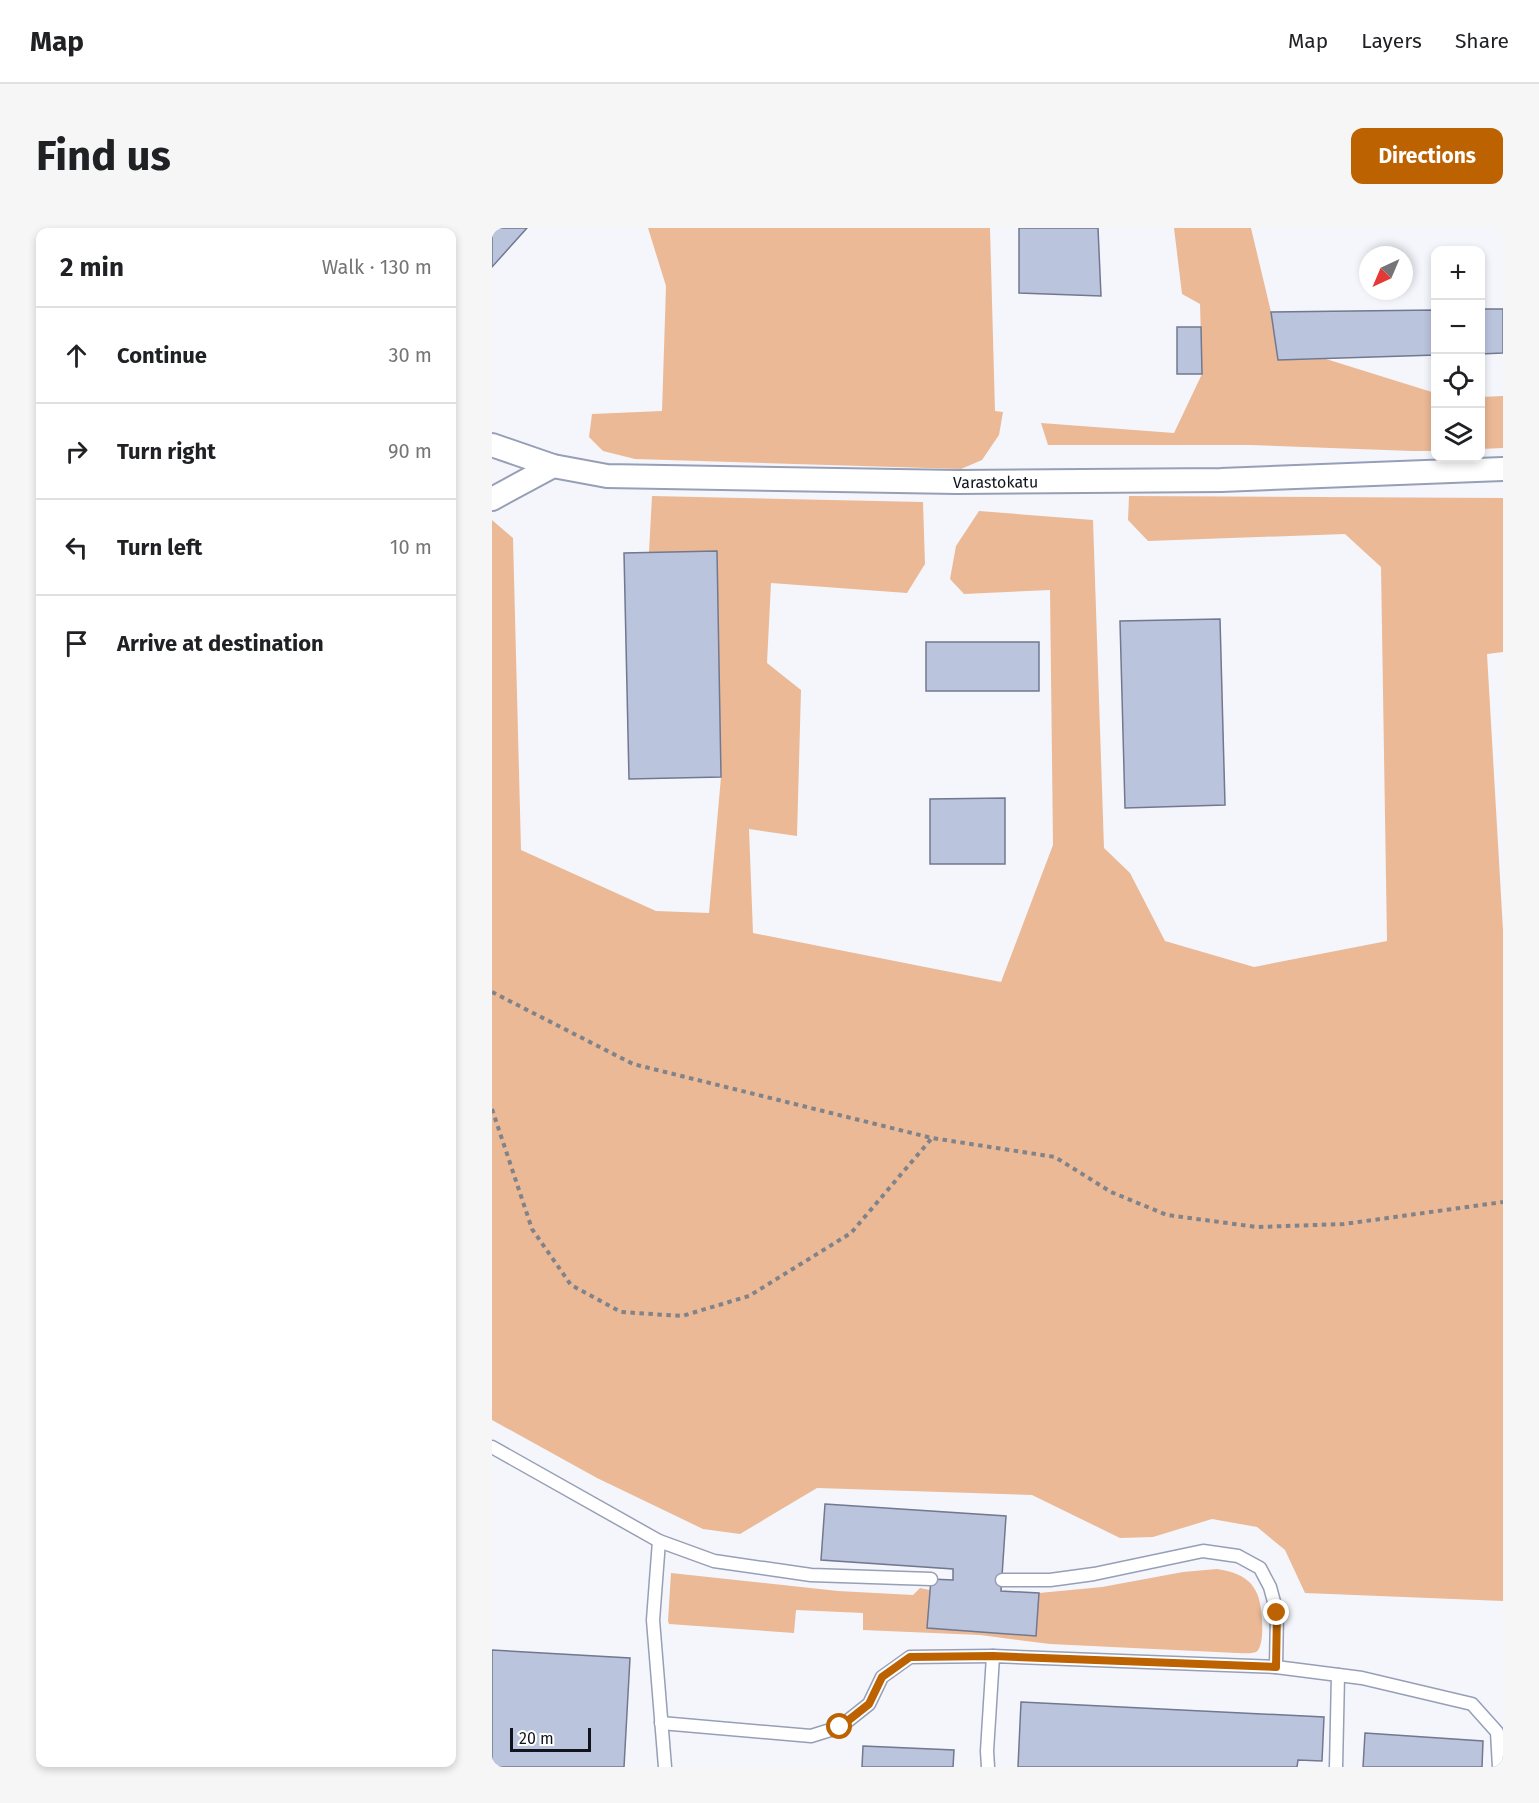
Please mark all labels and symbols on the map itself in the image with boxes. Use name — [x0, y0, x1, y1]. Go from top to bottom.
north arrow — [1359, 246, 1413, 300]
street label: Varastokatu — [953, 472, 1038, 492]
route end — [1263, 1599, 1289, 1625]
route start — [826, 1713, 852, 1739]
scale bar — [510, 1725, 591, 1752]

